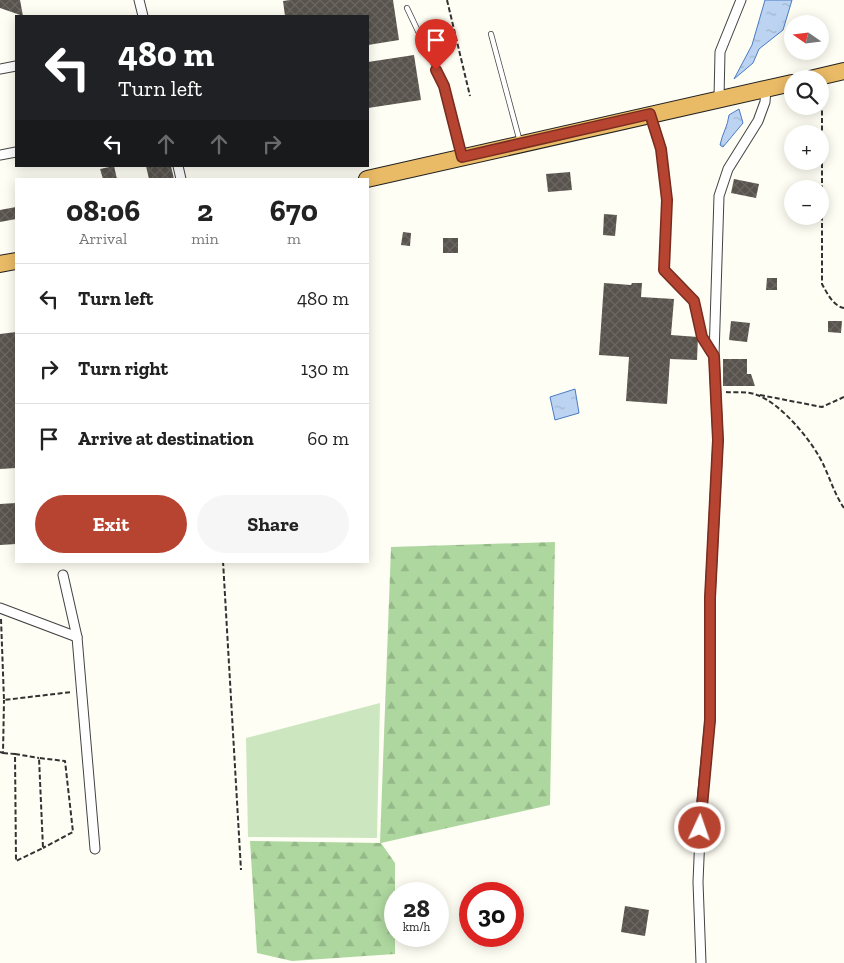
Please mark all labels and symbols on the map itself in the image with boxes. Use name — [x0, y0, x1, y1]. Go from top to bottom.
north arrow — [784, 15, 829, 60]
pin — [415, 19, 457, 70]
position arrow — [673, 801, 725, 853]
speed limit sign: 30 — [459, 882, 524, 947]

